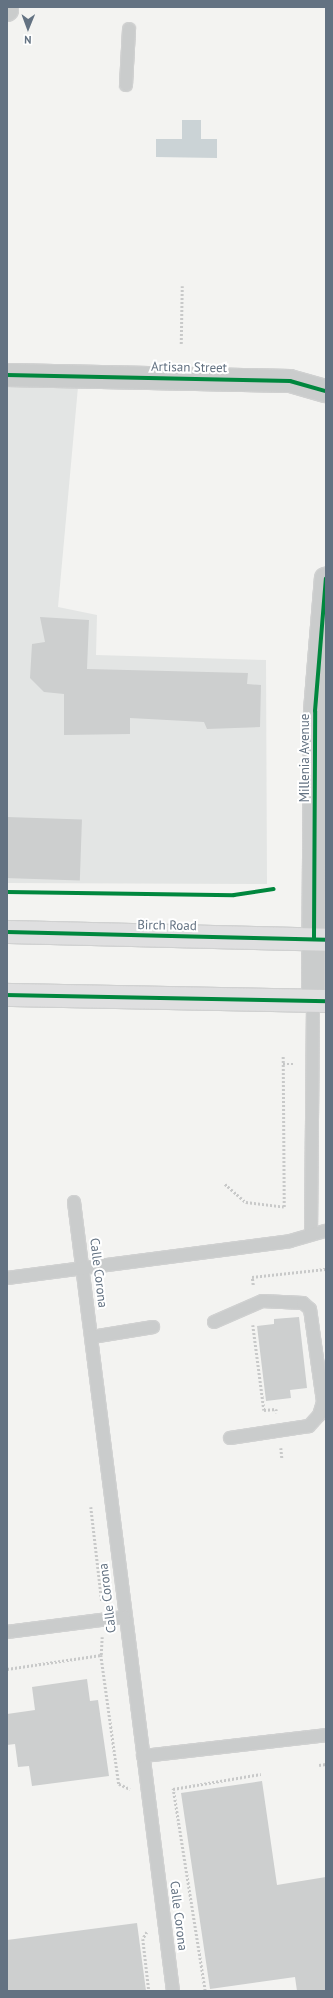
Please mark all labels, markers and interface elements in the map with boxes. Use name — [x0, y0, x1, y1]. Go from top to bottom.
north arrow — [8, 8, 48, 48]
text: N — [24, 33, 32, 47]
street label: Artisan Street — [151, 360, 227, 376]
street label: Millenia Avenue — [297, 713, 313, 803]
street label: Birch Road — [137, 918, 197, 934]
street label: Calle Corona — [86, 1237, 110, 1309]
street label: Calle Corona — [96, 1562, 120, 1634]
street label: Calle Corona — [166, 1880, 190, 1952]

